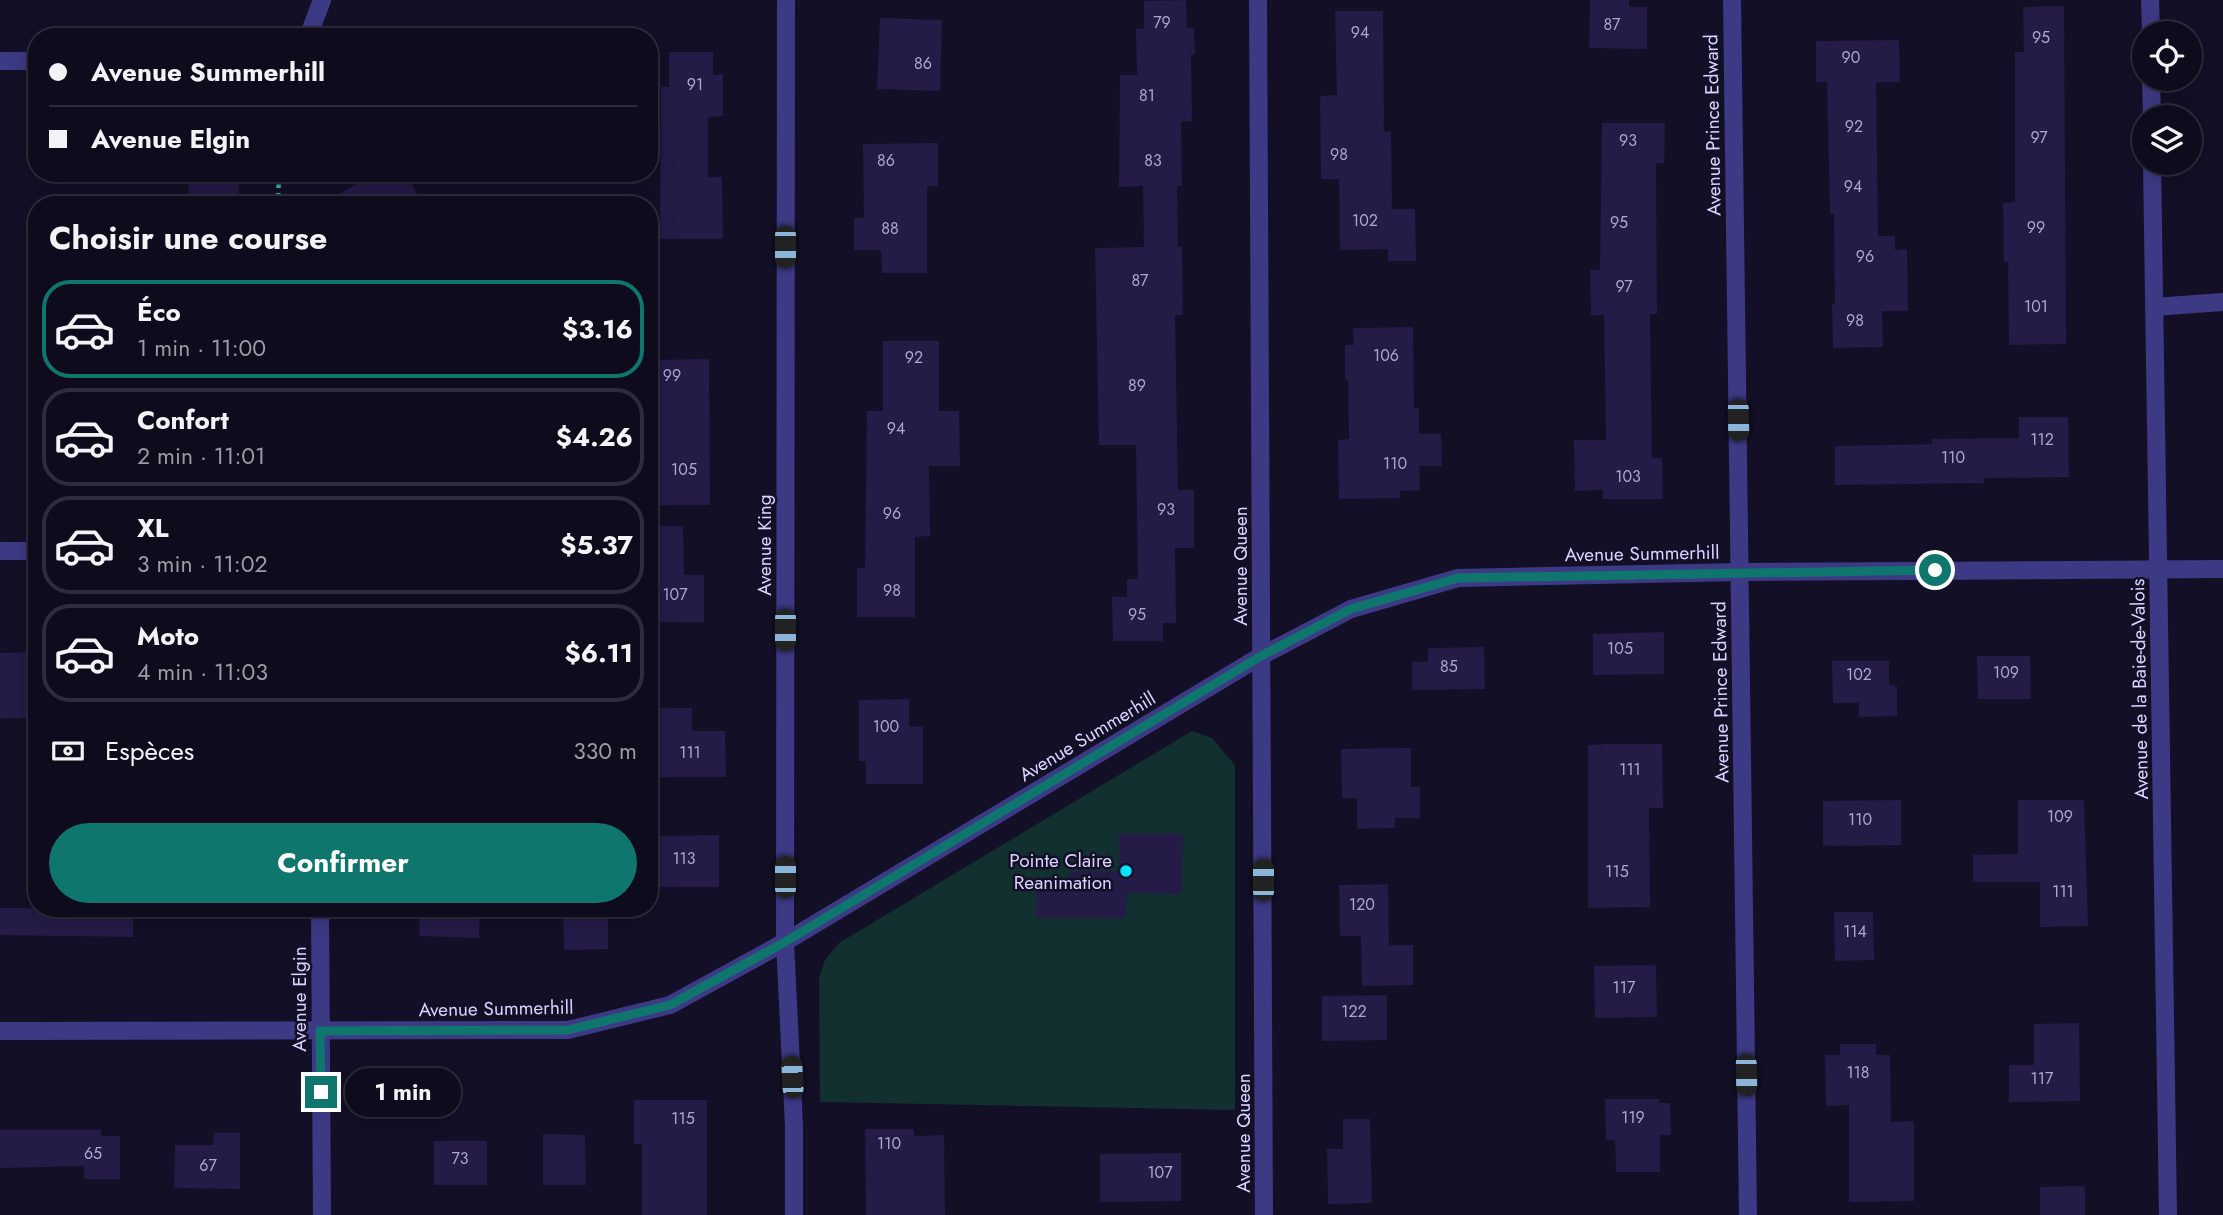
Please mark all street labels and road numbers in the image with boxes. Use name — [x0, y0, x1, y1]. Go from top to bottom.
street label: Avenue Prince Edward — [1697, 34, 1728, 216]
street label: Avenue King — [751, 494, 778, 596]
street label: Avenue Queen — [1227, 506, 1254, 626]
street label: Avenue Summerhill — [1564, 539, 1720, 568]
street label: Avenue de la Baie-de-Valois — [2124, 578, 2155, 800]
street label: Avenue Prince Edward — [1705, 601, 1736, 783]
street label: Avenue Summerhill — [1014, 685, 1161, 788]
street label: Avenue Elgin — [286, 946, 313, 1052]
street label: Avenue Summerhill — [418, 994, 574, 1023]
street label: Avenue Queen — [1230, 1073, 1257, 1193]

